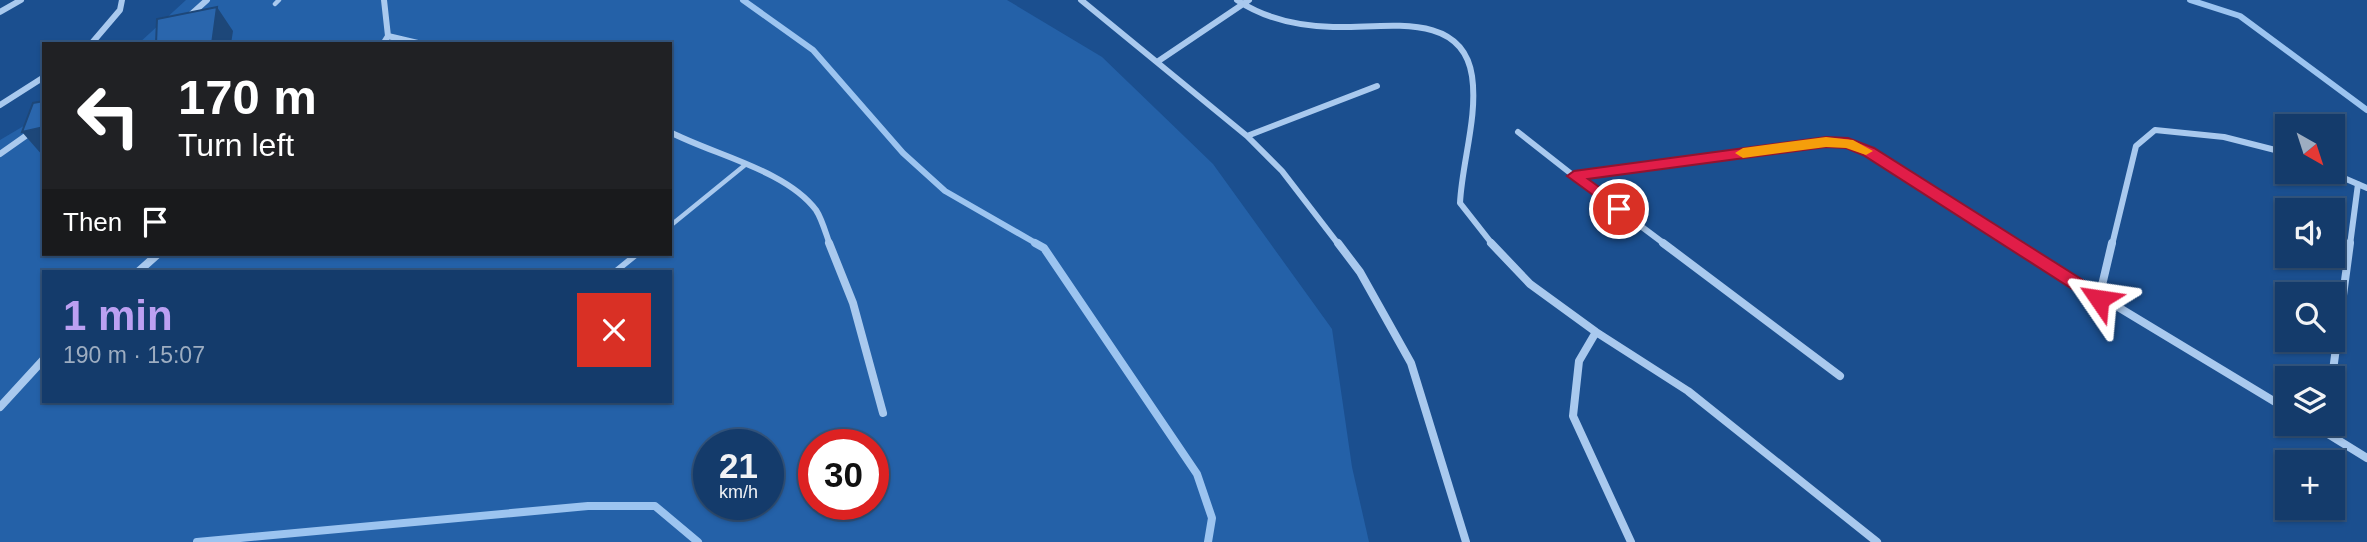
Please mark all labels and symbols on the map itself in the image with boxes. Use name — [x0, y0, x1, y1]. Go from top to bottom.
north arrow — [2275, 114, 2345, 184]
pin — [1589, 179, 1649, 239]
position arrow — [2062, 262, 2136, 336]
speed limit sign: 30 — [798, 429, 889, 520]

